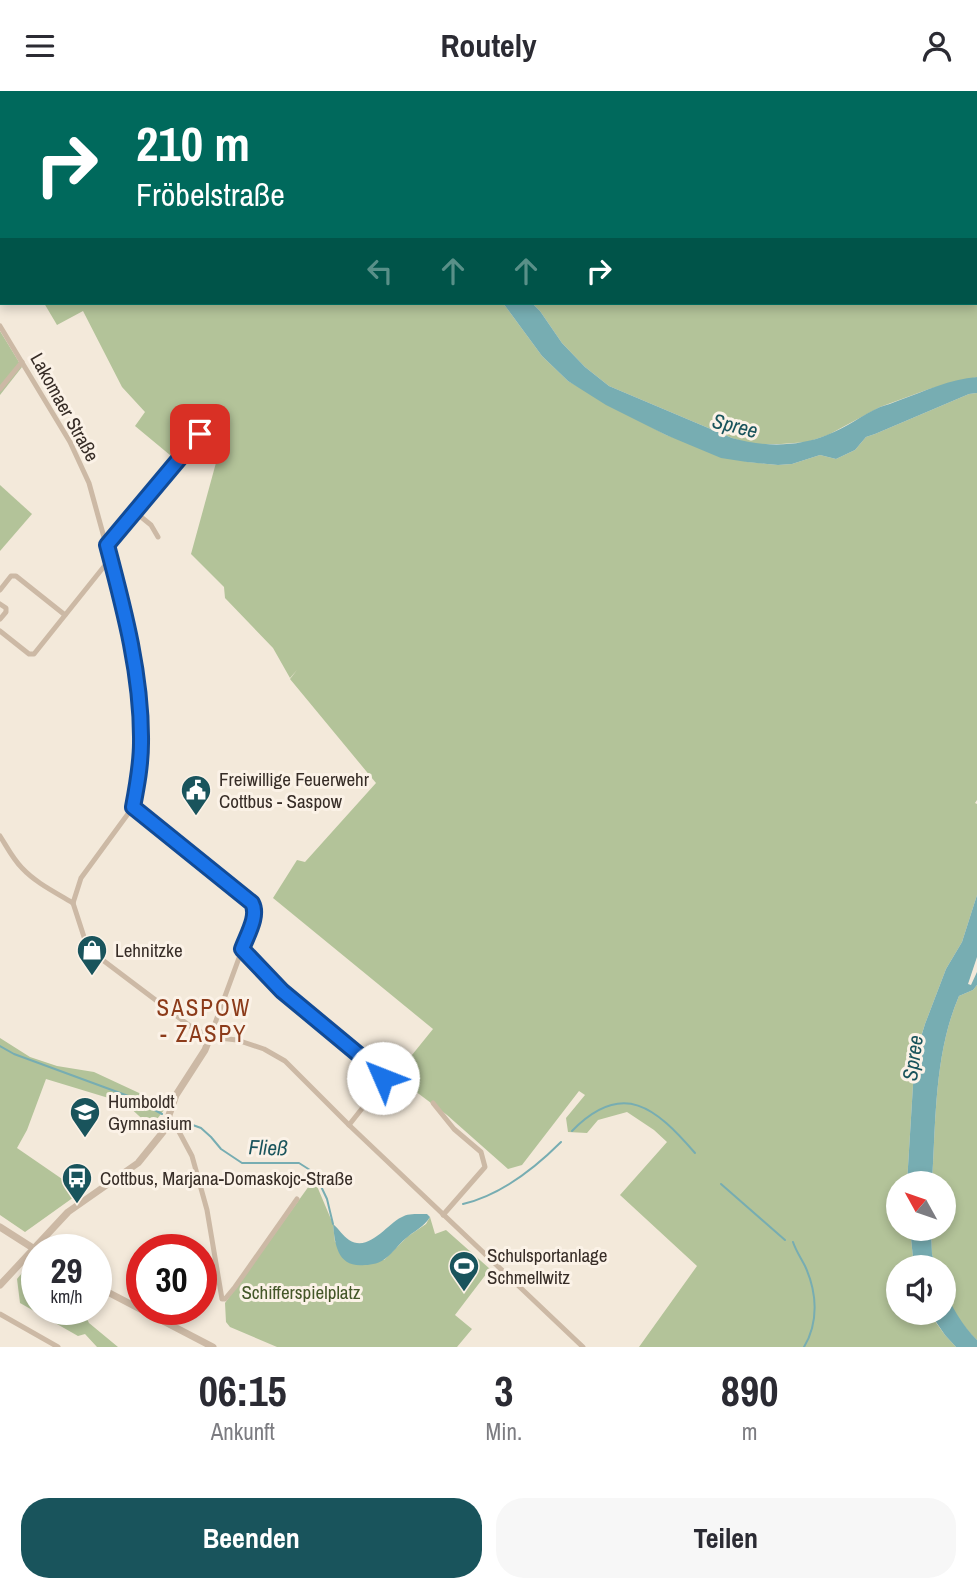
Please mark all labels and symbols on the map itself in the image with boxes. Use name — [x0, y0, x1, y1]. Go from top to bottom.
street label: Lakomaer Straße — [24, 348, 106, 466]
pin — [170, 404, 230, 464]
water label: Spree — [709, 406, 761, 445]
place label: Freiwillige Feuerwehr Cottbus - Saspow — [219, 766, 370, 814]
public building icon: Freiwillige Feuerwehr Cottbus - Saspow — [179, 773, 213, 817]
shop icon: Lehnitzke — [75, 933, 109, 977]
place label: Lehnitzke — [115, 937, 183, 963]
district label: SASPOW - ZASPY — [157, 992, 251, 1049]
water label: Spree — [895, 1033, 930, 1083]
position arrow — [346, 1041, 420, 1115]
place label: Humboldt Gymnasium — [108, 1088, 192, 1136]
school or university icon: Humboldt Gymnasium — [68, 1095, 102, 1139]
water label: Fließ — [248, 1132, 289, 1163]
bus stop icon: Cottbus, Marjana-Domaskojc-Straße — [60, 1161, 94, 1205]
place label: Cottbus, Marjana-Domaskojc-Straße — [100, 1165, 353, 1191]
north arrow — [886, 1171, 956, 1241]
speed limit sign: 30 — [126, 1234, 217, 1325]
place label: Schulsportanlage Schmellwitz — [487, 1242, 607, 1290]
sports icon: Schulsportanlage Schmellwitz — [447, 1249, 481, 1293]
park label: Schifferspielplatz — [241, 1279, 361, 1305]

